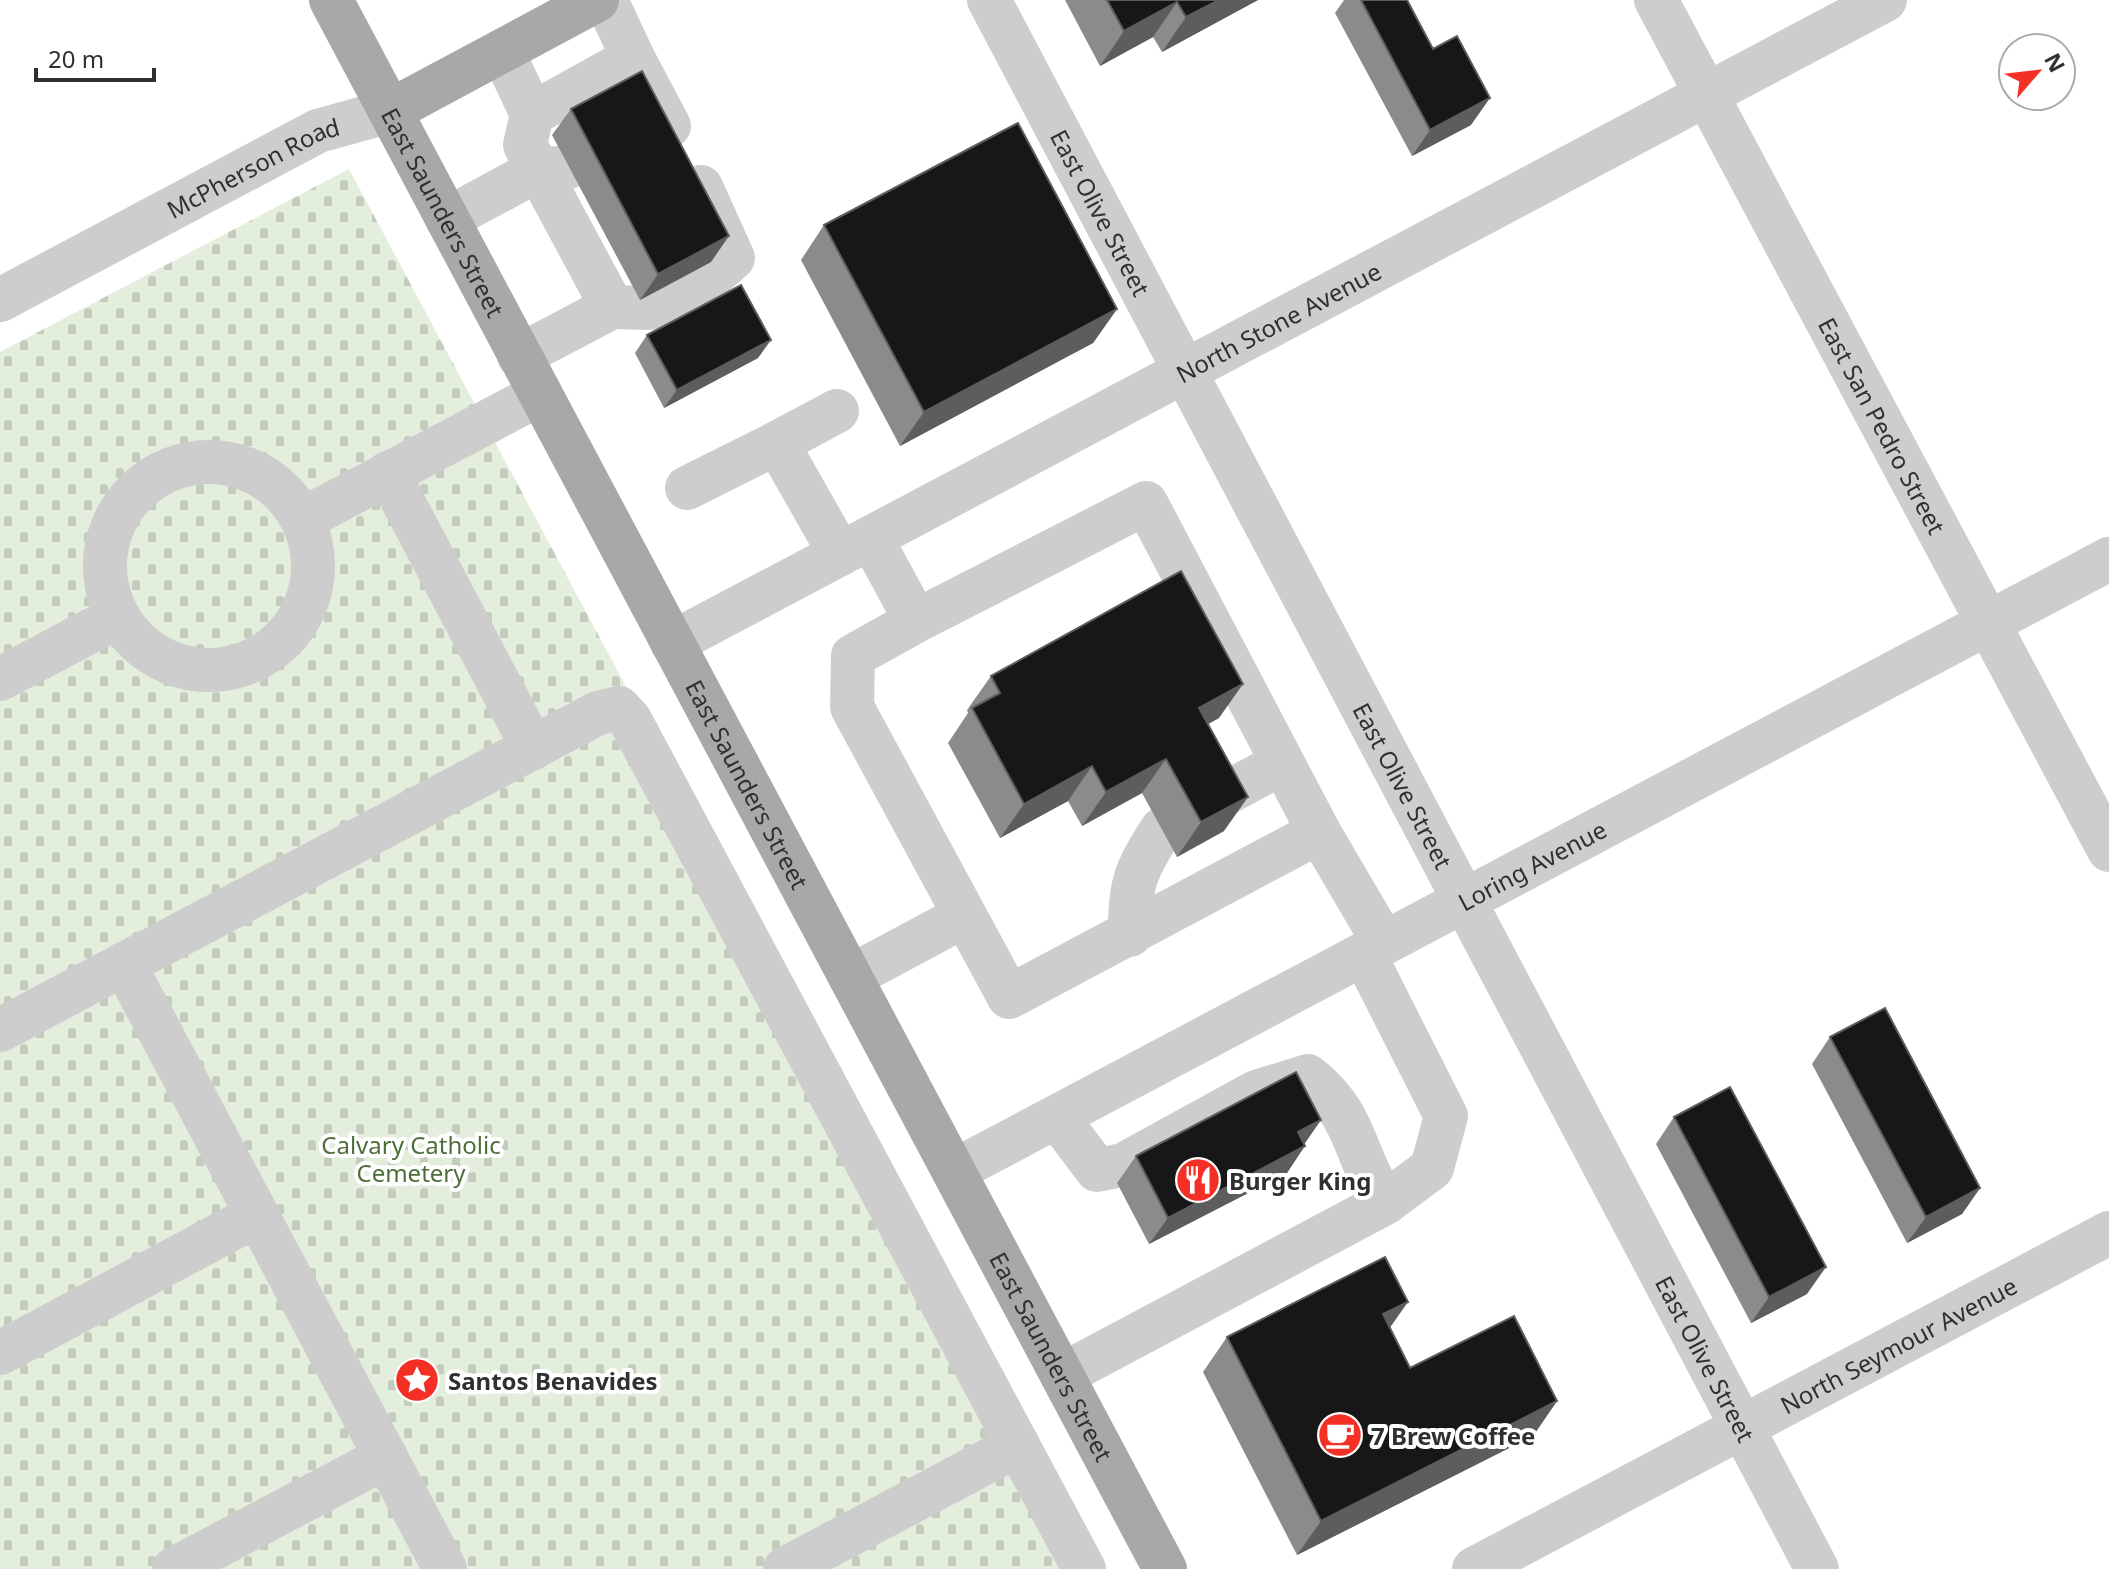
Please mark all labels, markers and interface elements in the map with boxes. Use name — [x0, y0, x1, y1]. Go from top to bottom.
scale bar — [36, 32, 154, 82]
north arrow — [1997, 32, 2077, 112]
text: 20 m — [48, 42, 104, 75]
text: N — [2038, 47, 2073, 77]
street label: East Saunders Street — [374, 101, 513, 323]
street label: McPherson Road — [160, 109, 343, 225]
street label: East Olive Street — [1044, 123, 1159, 301]
street label: North Stone Avenue — [1170, 254, 1386, 390]
street label: East San Pedro Street — [1811, 311, 1954, 540]
street label: East Saunders Street — [679, 674, 817, 895]
street label: East Olive Street — [1346, 697, 1461, 874]
street label: Loring Avenue — [1452, 812, 1612, 918]
park label: Calvary Catholic Cemetery — [321, 1128, 501, 1189]
restaurant icon: Burger King — [1174, 1156, 1222, 1204]
place label: Burger King — [1229, 1164, 1371, 1197]
street label: East Saunders Street — [983, 1246, 1121, 1467]
street label: North Seymour Avenue — [1774, 1268, 2022, 1421]
street label: East Olive Street — [1648, 1270, 1763, 1448]
place icon: Santos Benavides — [393, 1356, 441, 1404]
place label: Santos Benavides — [448, 1364, 658, 1397]
cafe icon: 7 Brew Coffee — [1316, 1411, 1364, 1459]
place label: 7 Brew Coffee — [1371, 1419, 1535, 1452]

